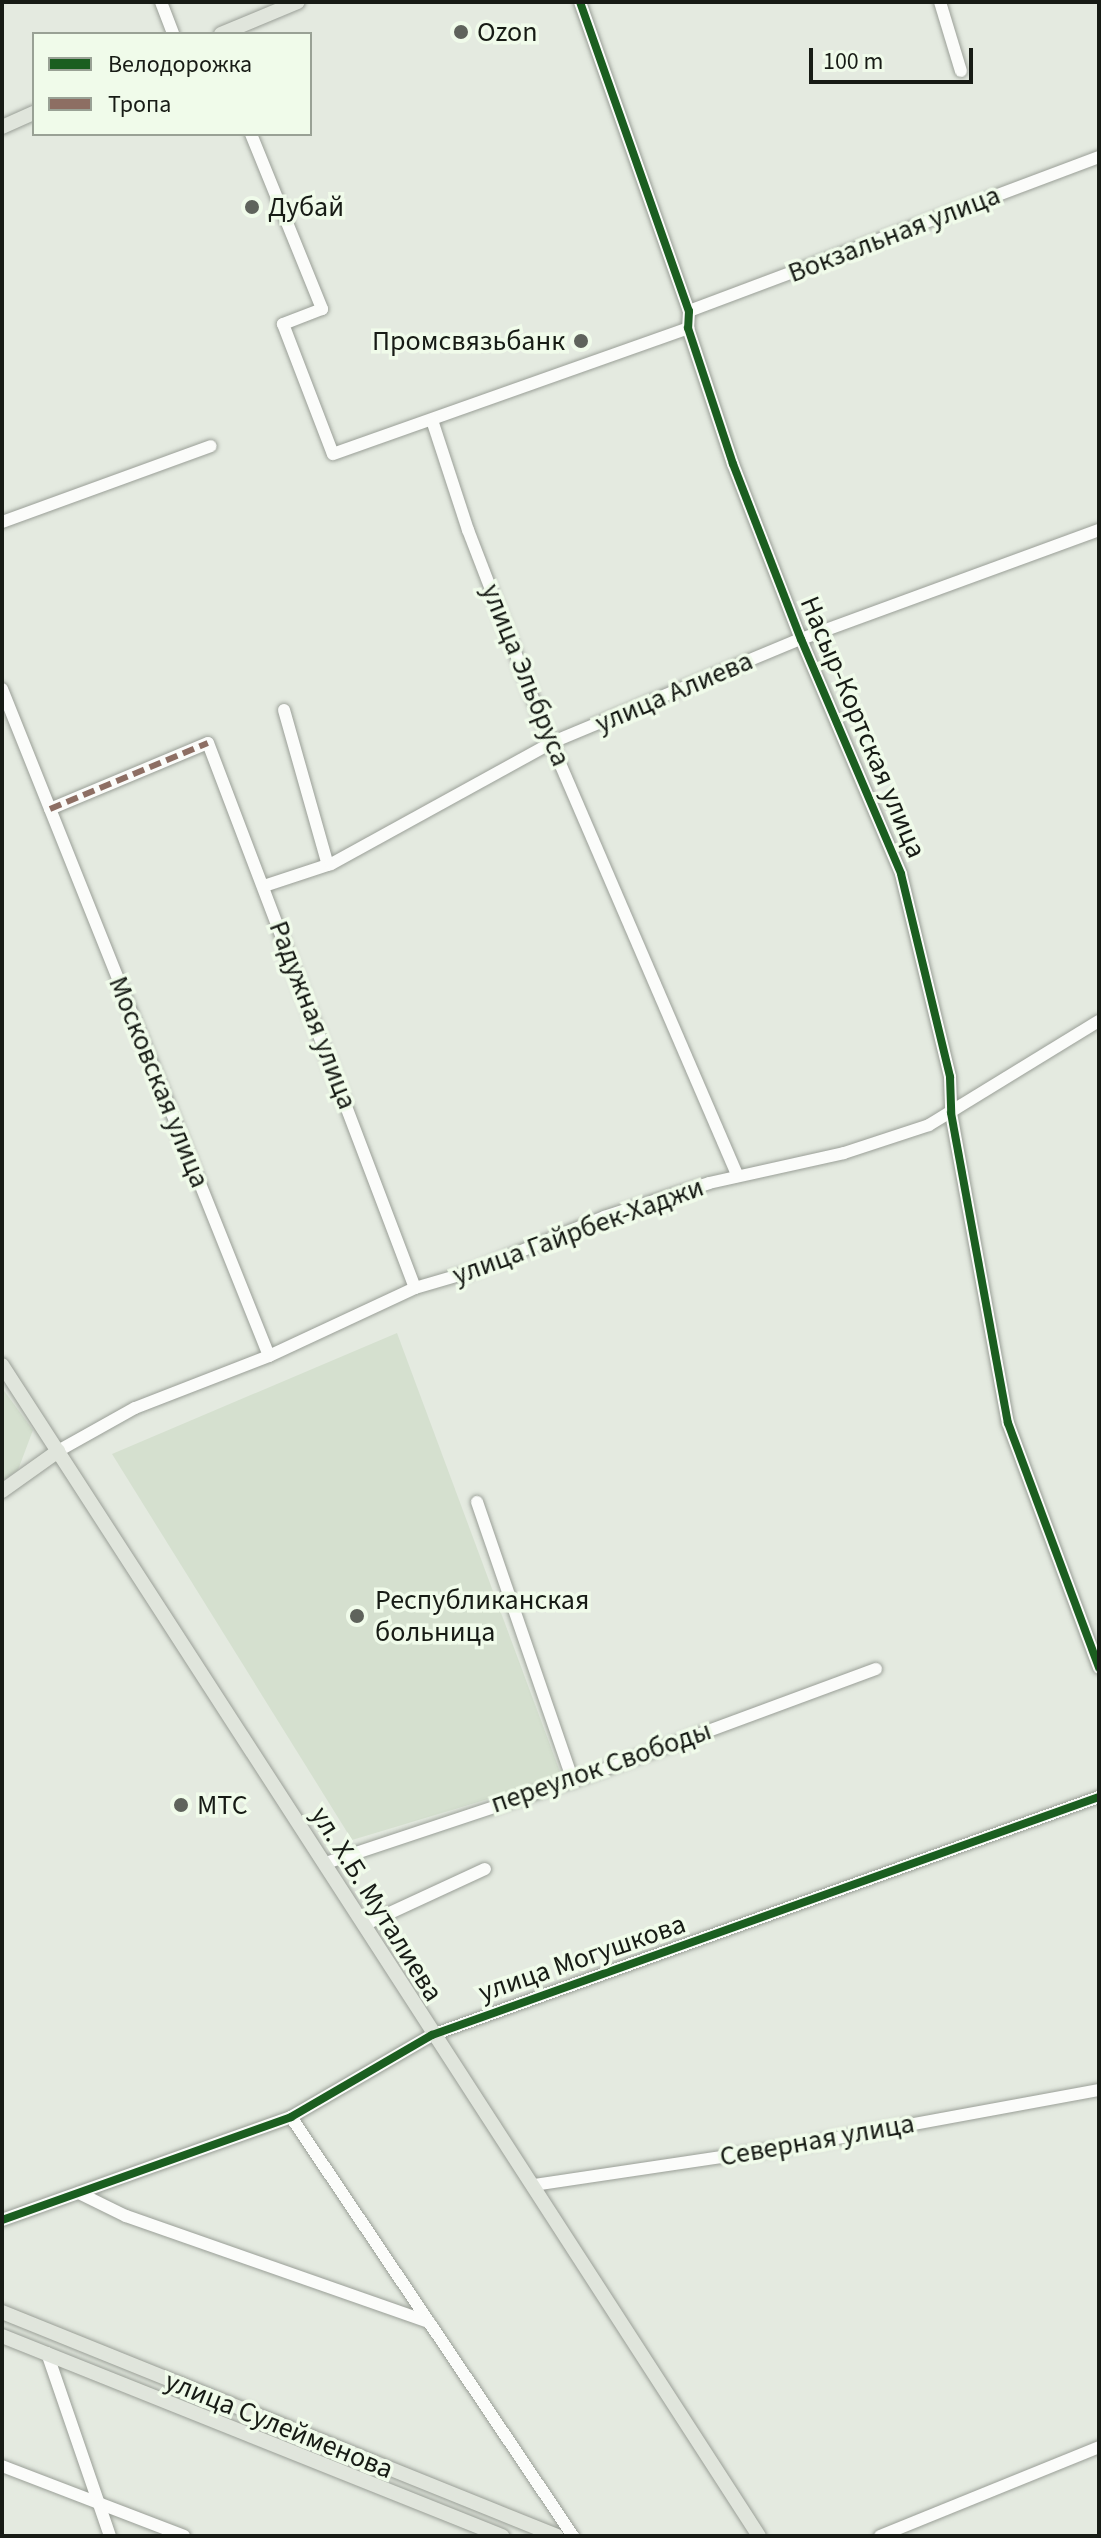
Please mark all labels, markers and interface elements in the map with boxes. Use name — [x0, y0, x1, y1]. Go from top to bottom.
place label: Ozon — [477, 15, 537, 49]
marker: Ozon — [452, 23, 470, 41]
legend — [32, 32, 312, 136]
scale bar — [813, 32, 977, 82]
text: 100 m — [823, 44, 883, 79]
text: Велодорожка — [108, 47, 252, 82]
text: Тропа — [108, 87, 171, 122]
street label: Вокзальная улица — [783, 178, 1005, 290]
place label: Дубай — [268, 190, 344, 224]
marker: Дубай — [243, 198, 261, 216]
place label: Промсвязьбанк — [372, 324, 565, 358]
marker: Промсвязьбанк — [572, 332, 590, 350]
street label: улица Эльбруса — [474, 579, 578, 771]
street label: Насыр-Кортская улица — [793, 591, 933, 863]
street label: улица Алиева — [590, 644, 758, 740]
street label: Радужная улица — [262, 916, 364, 1114]
street label: Московская улица — [101, 971, 217, 1193]
street label: улица Гайрбек-Хаджи — [448, 1170, 708, 1292]
place label: Республиканская больница — [375, 1583, 589, 1649]
marker: Республиканская больница — [346, 1605, 368, 1627]
street label: переулок Свободы — [486, 1714, 716, 1820]
place label: МТС — [197, 1788, 248, 1822]
marker: МТС — [172, 1796, 190, 1814]
street label: ул. Х.Б. Муталиева — [304, 1800, 450, 2008]
street label: улица Могушкова — [474, 1907, 690, 2009]
street label: Северная улица — [717, 2106, 917, 2174]
street label: улица Сулейменова — [160, 2364, 398, 2486]

